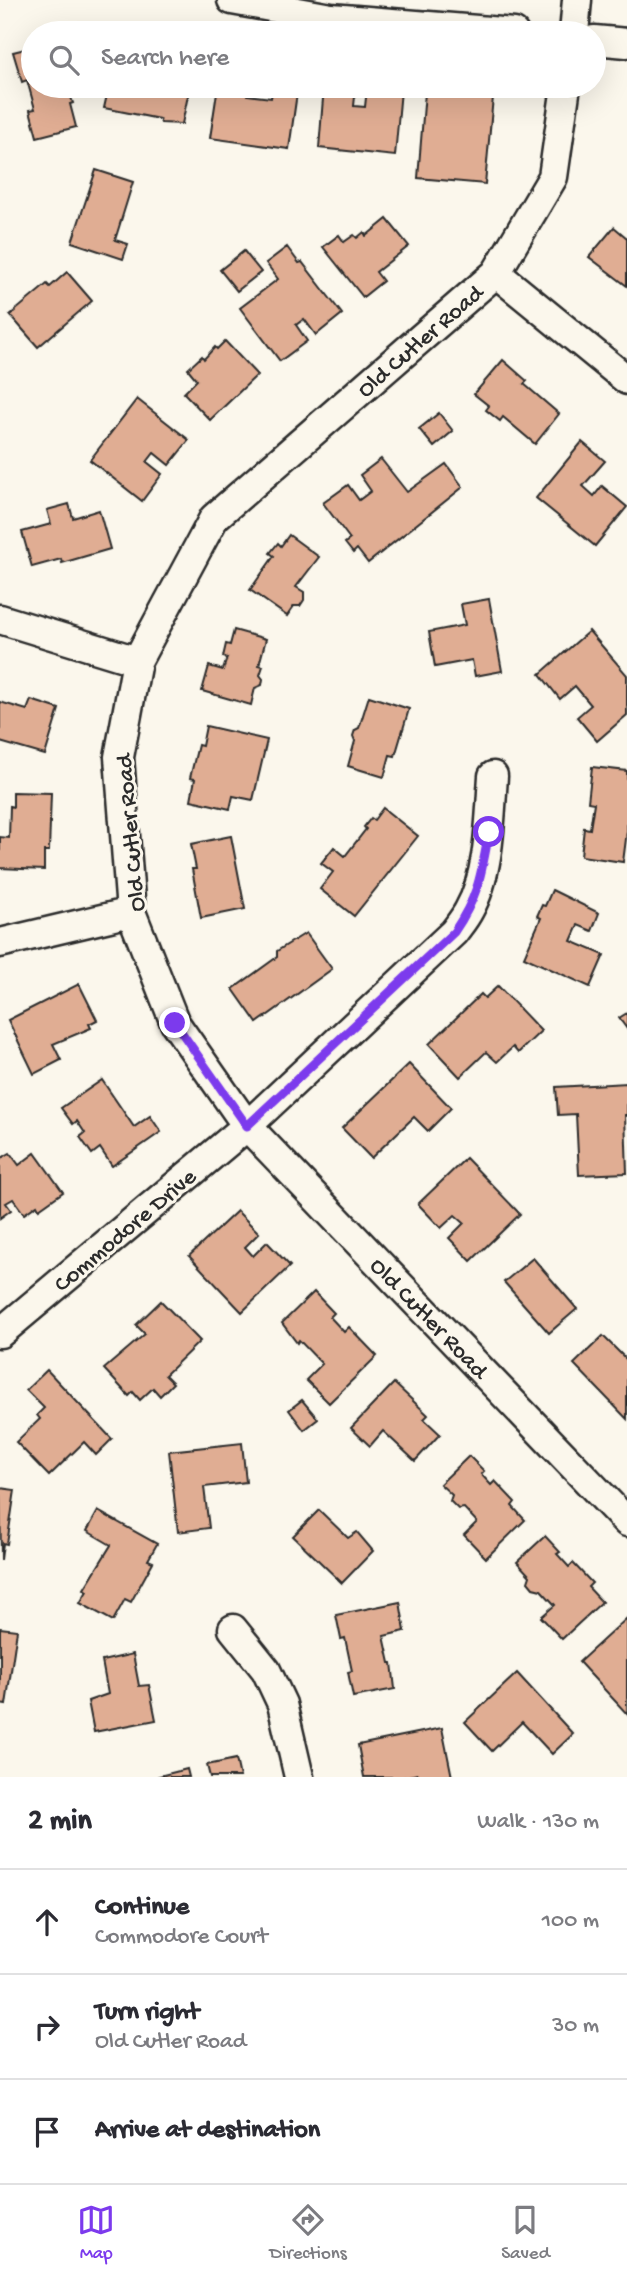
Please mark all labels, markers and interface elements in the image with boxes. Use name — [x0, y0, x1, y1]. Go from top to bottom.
search box — [21, 21, 606, 98]
icon: search — [45, 41, 83, 79]
text: Search here — [101, 44, 229, 75]
street label: Old Cutler Road — [352, 279, 492, 405]
street label: Old Cutler Road — [111, 751, 154, 913]
route start — [473, 816, 504, 847]
route end — [159, 1007, 190, 1038]
street label: Commodore Drive — [49, 1163, 204, 1300]
street label: Old Cutler Road — [362, 1253, 494, 1388]
text: 2 min — [28, 1805, 92, 1840]
text: Walk · 130 m — [477, 1809, 599, 1836]
text: Continue — [95, 1893, 189, 1924]
icon: ahead — [28, 1903, 66, 1941]
text: 100 m — [542, 1908, 599, 1935]
text: Commodore Court — [95, 1924, 268, 1951]
text: Turn right — [95, 1998, 199, 2029]
icon: right — [28, 2008, 66, 2046]
text: 30 m — [552, 2013, 599, 2040]
text: Old Cutler Road — [95, 2029, 246, 2056]
icon: arrive — [28, 2113, 66, 2151]
text: Arrive at destination — [95, 2116, 320, 2147]
tab: Map — [77, 2201, 115, 2266]
tab: Directions — [270, 2201, 347, 2266]
tab: Saved — [501, 2201, 550, 2266]

